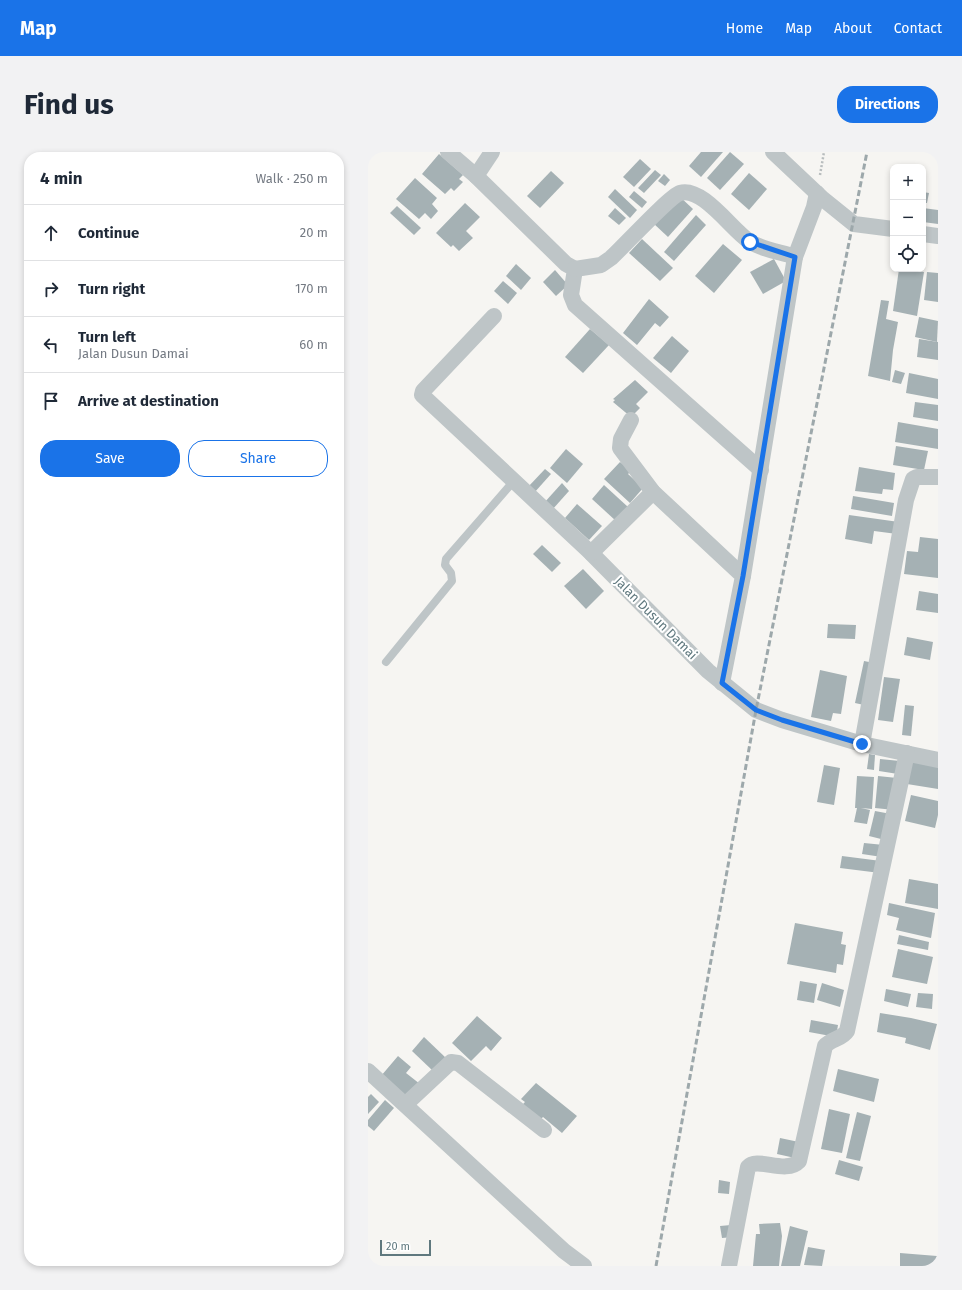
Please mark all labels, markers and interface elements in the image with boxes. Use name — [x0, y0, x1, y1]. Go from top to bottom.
text: Map — [20, 17, 57, 40]
text: Home — [726, 20, 763, 37]
text: Map — [785, 20, 812, 37]
text: About — [834, 20, 872, 37]
text: Contact — [894, 20, 942, 37]
button: Directions — [837, 86, 938, 123]
text: Find us — [24, 88, 114, 121]
map controls — [890, 164, 926, 272]
button: + — [890, 164, 926, 200]
text: 4 min — [40, 168, 83, 189]
text: Walk · 250 m — [255, 171, 328, 186]
button: − — [890, 200, 926, 236]
icon: ahead — [40, 222, 62, 244]
text: Continue — [78, 224, 139, 242]
text: 20 m — [300, 225, 328, 240]
route start — [741, 233, 759, 251]
button: locate — [890, 236, 926, 272]
icon: right — [40, 278, 62, 300]
text: Turn right — [78, 280, 145, 298]
text: 170 m — [295, 281, 328, 296]
text: Turn left — [78, 328, 136, 346]
icon: left — [40, 334, 62, 356]
text: 60 m — [299, 337, 328, 352]
text: Jalan Dusun Damai — [78, 346, 189, 361]
icon: arrive — [40, 390, 62, 412]
text: Arrive at destination — [78, 392, 219, 410]
button: Save — [40, 440, 180, 477]
button: Share — [188, 440, 328, 477]
street label: Jalan Dusun Damai — [612, 574, 700, 662]
route end — [853, 735, 871, 753]
scale bar — [380, 1238, 431, 1257]
text: 20 m — [386, 1240, 410, 1253]

